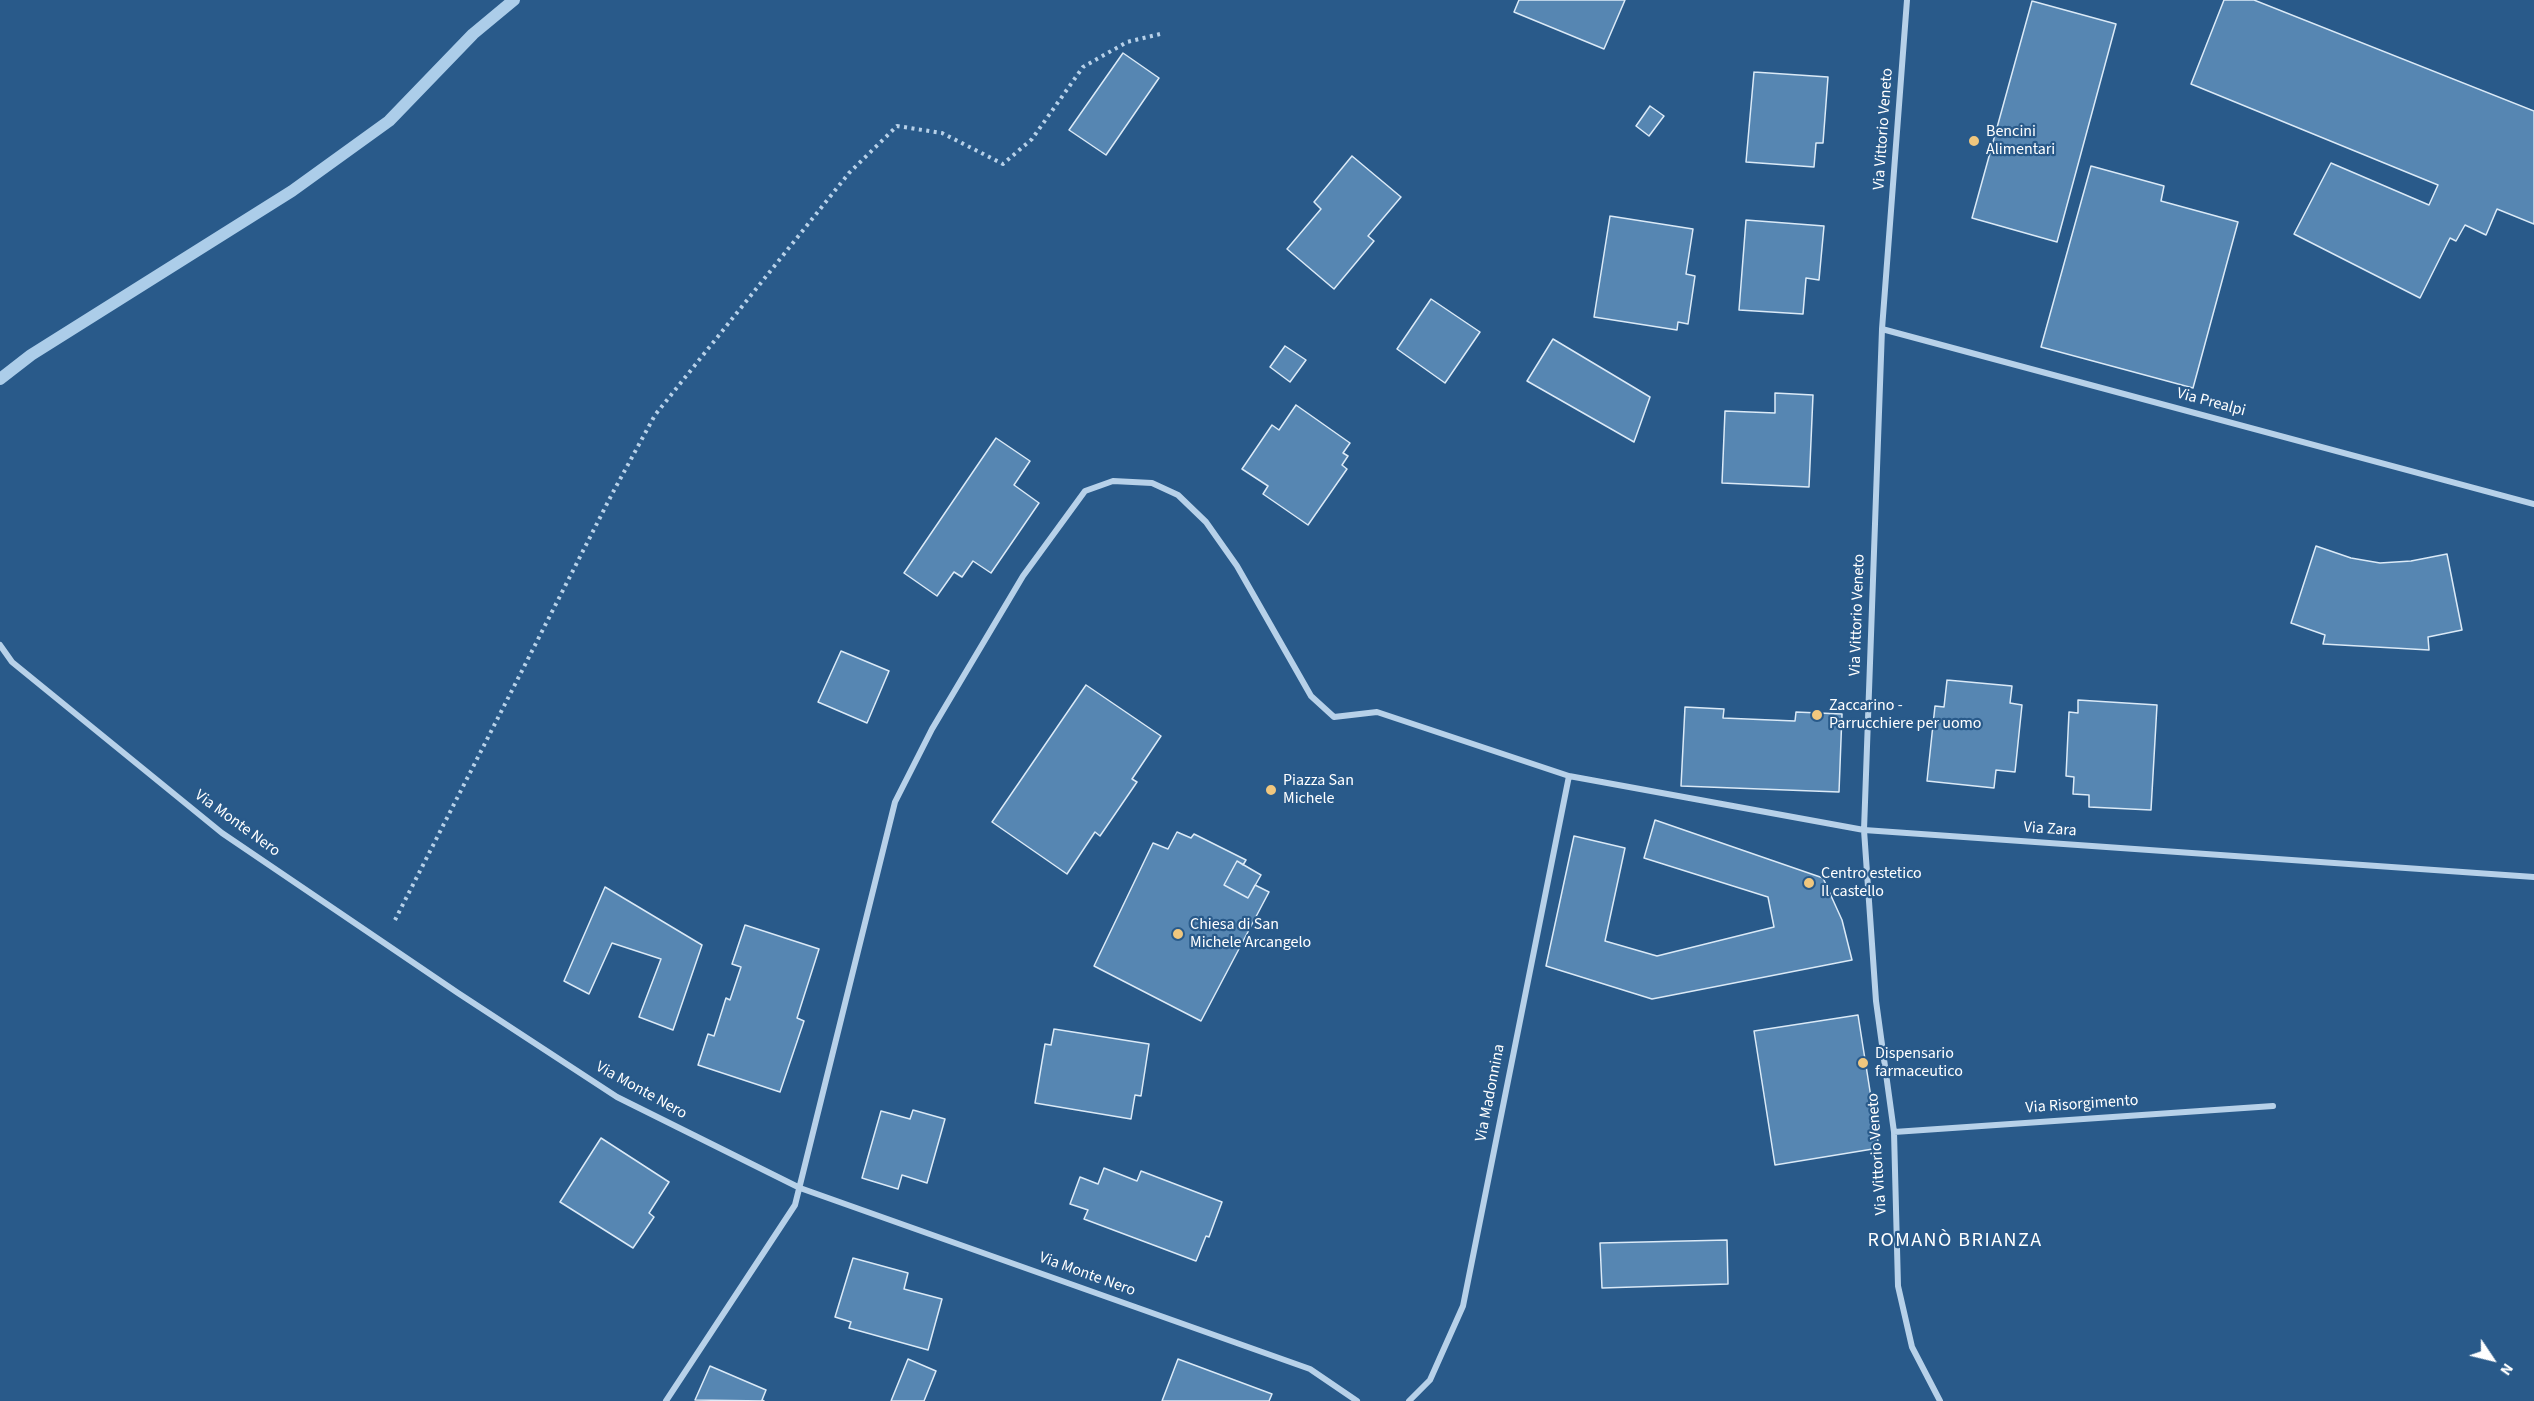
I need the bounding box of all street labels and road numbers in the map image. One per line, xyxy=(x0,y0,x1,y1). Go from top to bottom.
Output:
street label: Via Vittorio Veneto xyxy=(1870,67,1898,191)
street label: Via Prealpi xyxy=(2174,385,2248,421)
street label: Via Vittorio Veneto xyxy=(1846,554,1870,676)
street label: Via Monte Nero xyxy=(190,786,284,862)
street label: Via Zara xyxy=(2023,819,2077,841)
street label: Via Madonnina xyxy=(1472,1043,1510,1143)
street label: Via Monte Nero xyxy=(592,1058,690,1124)
street label: Via Risorgimento xyxy=(2025,1091,2139,1119)
street label: Via Vittorio Veneto xyxy=(1864,1092,1892,1216)
street label: Via Monte Nero xyxy=(1036,1249,1138,1301)

